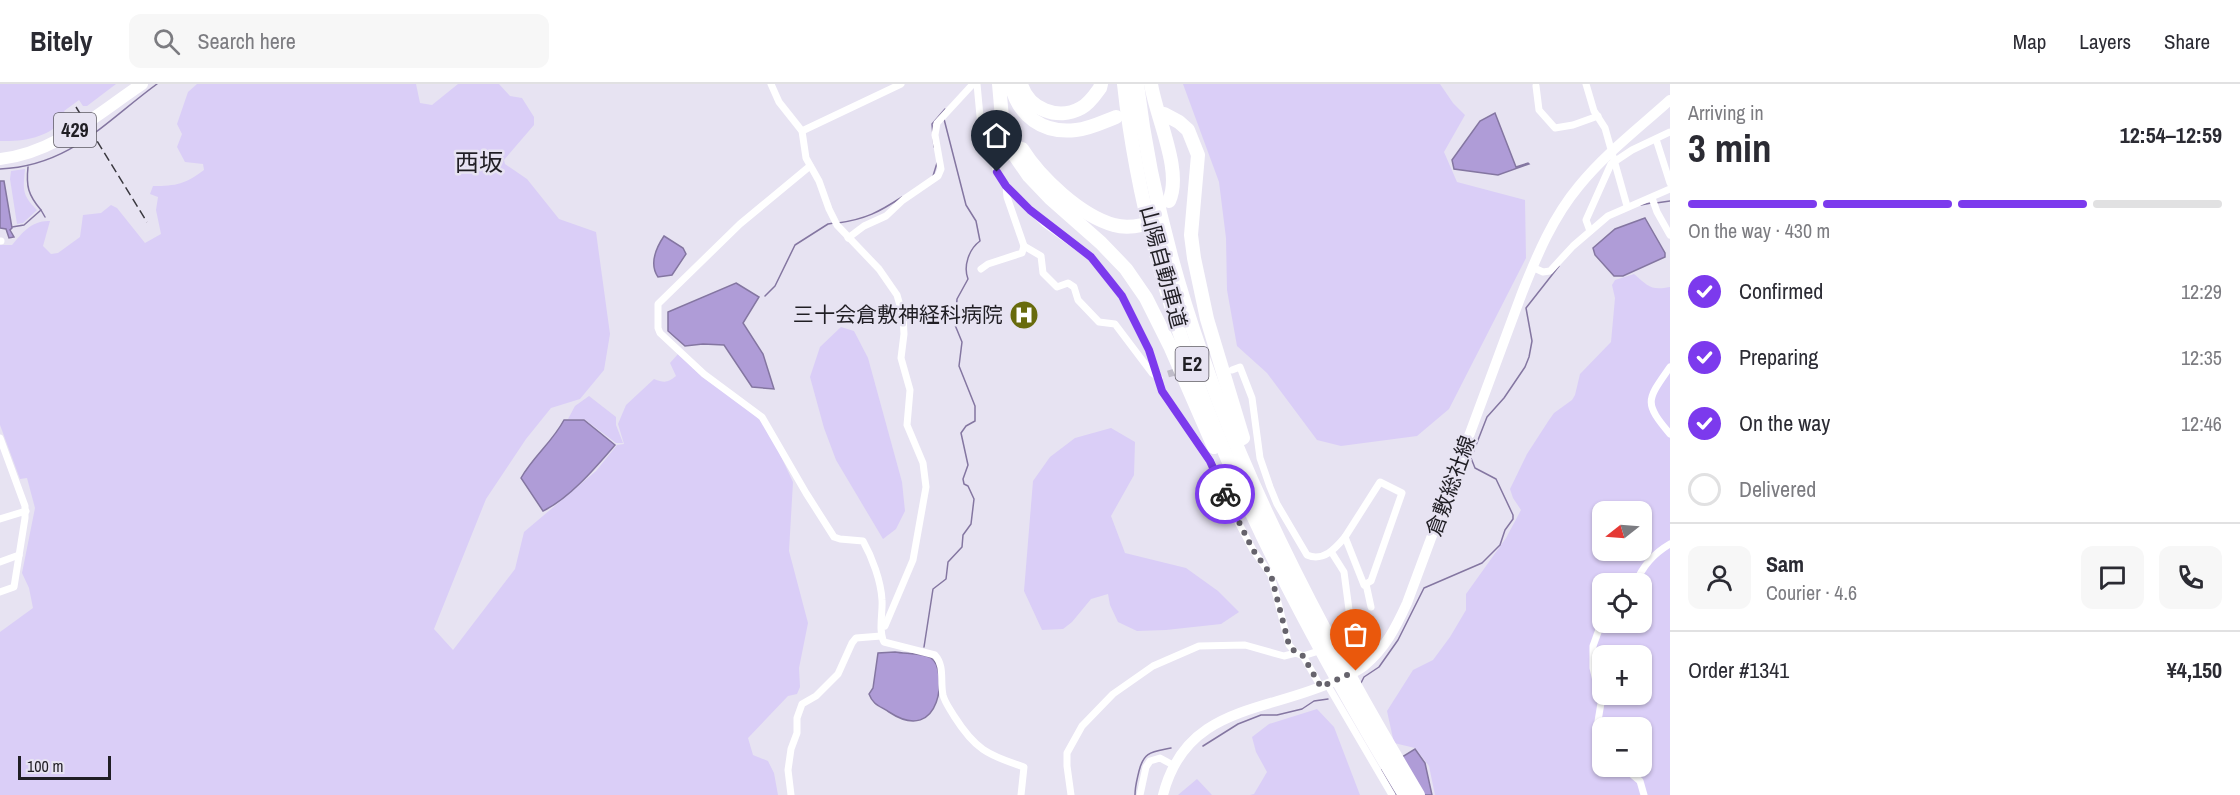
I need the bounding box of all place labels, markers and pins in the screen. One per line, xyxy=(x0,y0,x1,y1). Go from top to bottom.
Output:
pin xyxy=(971,110,1022,172)
hospital icon: 三十会倉敷神経科病院 xyxy=(1008,299,1040,331)
place label: 三十会倉敷神経科病院 xyxy=(793,300,1003,329)
pin xyxy=(1330,609,1381,671)

